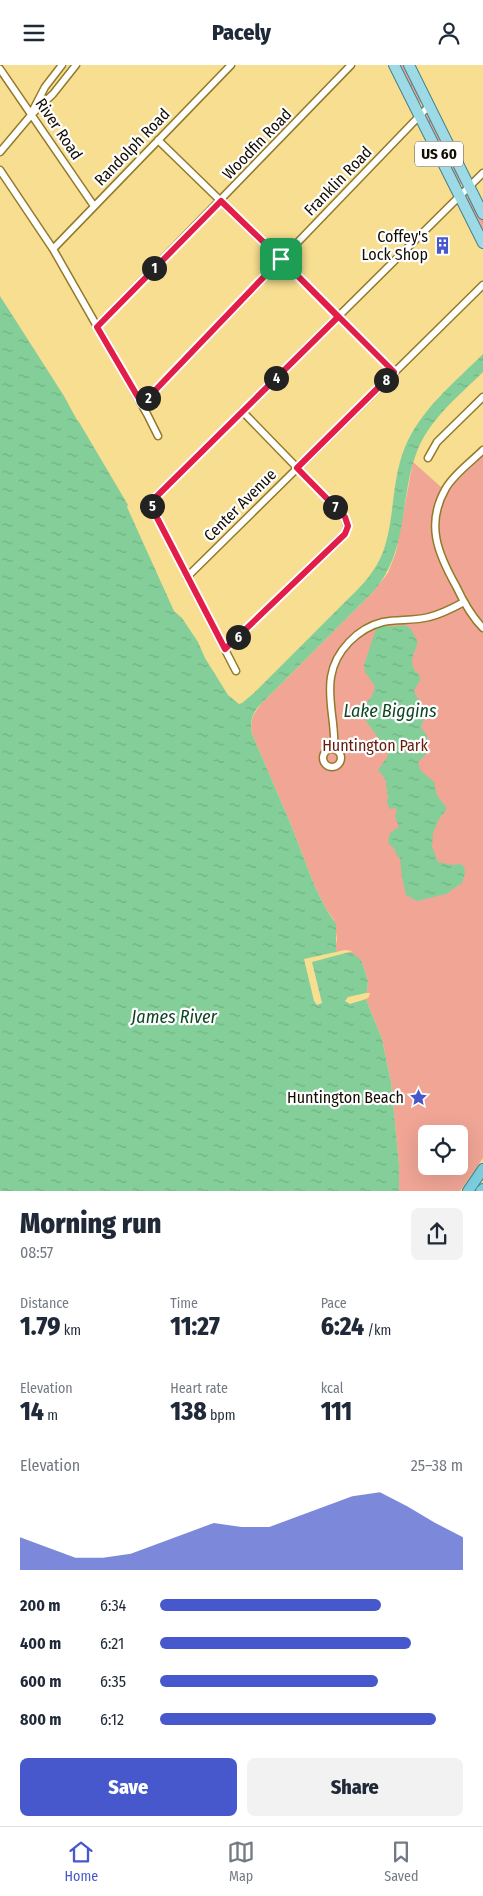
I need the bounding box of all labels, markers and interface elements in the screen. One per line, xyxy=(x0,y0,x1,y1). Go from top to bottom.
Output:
icon: menu xyxy=(20,19,48,47)
text: Pacely xyxy=(212,19,271,46)
icon: person xyxy=(435,19,463,47)
street label: River Road xyxy=(31,95,87,163)
street label: Randolph Road xyxy=(90,104,174,190)
street label: Woodfin Road xyxy=(219,105,295,183)
road number: US 60 xyxy=(415,141,463,167)
street label: Franklin Road xyxy=(300,142,376,220)
place label: Coffey's Lock Shop xyxy=(361,227,428,264)
building icon: Coffey's Lock Shop xyxy=(432,235,452,255)
pin xyxy=(260,238,302,280)
icon: arrive xyxy=(267,245,295,273)
pin: 1 xyxy=(142,255,166,281)
text: 1 xyxy=(152,260,157,277)
pin: 4 xyxy=(264,365,288,391)
pin: 8 xyxy=(374,367,398,393)
text: 4 xyxy=(273,370,280,387)
text: 8 xyxy=(383,372,390,389)
pin: 2 xyxy=(136,385,160,411)
text: 2 xyxy=(145,390,152,407)
street label: Center Avenue xyxy=(200,465,280,545)
pin: 5 xyxy=(140,493,164,519)
pin: 7 xyxy=(322,495,348,519)
text: 5 xyxy=(149,498,156,515)
text: 7 xyxy=(333,499,338,516)
pin: 6 xyxy=(226,625,250,649)
text: 6 xyxy=(235,629,242,646)
water label: Lake Biggins xyxy=(343,700,437,722)
park label: Huntington Park xyxy=(322,736,428,755)
water label: James River xyxy=(130,1006,217,1028)
place icon: Huntington Beach xyxy=(408,1087,428,1107)
place label: Huntington Beach xyxy=(287,1088,404,1107)
map controls xyxy=(418,1125,468,1175)
button: locate xyxy=(418,1125,468,1175)
text: Morning run xyxy=(20,1207,161,1240)
button: share xyxy=(411,1208,463,1260)
text: 08:57 xyxy=(20,1243,53,1262)
text: Distance xyxy=(20,1295,69,1312)
text: Time xyxy=(170,1295,198,1312)
text: Pace xyxy=(321,1295,347,1312)
text: 1.79 xyxy=(20,1312,60,1342)
text: 11:27 xyxy=(170,1312,220,1342)
text: 6:24 xyxy=(321,1312,364,1342)
text: km xyxy=(60,1322,81,1339)
text: /km xyxy=(364,1322,391,1339)
text: Elevation xyxy=(20,1380,73,1397)
text: Heart rate xyxy=(170,1380,228,1397)
text: kcal xyxy=(321,1380,343,1397)
text: 14 xyxy=(20,1397,44,1427)
text: 138 xyxy=(170,1397,207,1427)
text: 111 xyxy=(321,1397,352,1427)
text: m xyxy=(44,1407,58,1424)
text: bpm xyxy=(207,1407,236,1424)
text: Elevation xyxy=(20,1456,80,1475)
text: 25–38 m xyxy=(411,1456,463,1475)
text: 200 m xyxy=(20,1596,60,1615)
text: 6:34 xyxy=(100,1596,126,1615)
text: 400 m xyxy=(20,1634,61,1653)
text: 6:21 xyxy=(100,1634,124,1653)
text: 600 m xyxy=(20,1672,61,1691)
text: 6:35 xyxy=(100,1672,126,1691)
text: 800 m xyxy=(20,1710,61,1729)
text: 6:12 xyxy=(100,1710,124,1729)
button: Save xyxy=(20,1758,237,1816)
button: Share xyxy=(247,1758,463,1816)
tab: Home xyxy=(65,1838,98,1885)
tab: Map xyxy=(227,1838,255,1885)
tab: Saved xyxy=(384,1838,418,1885)

